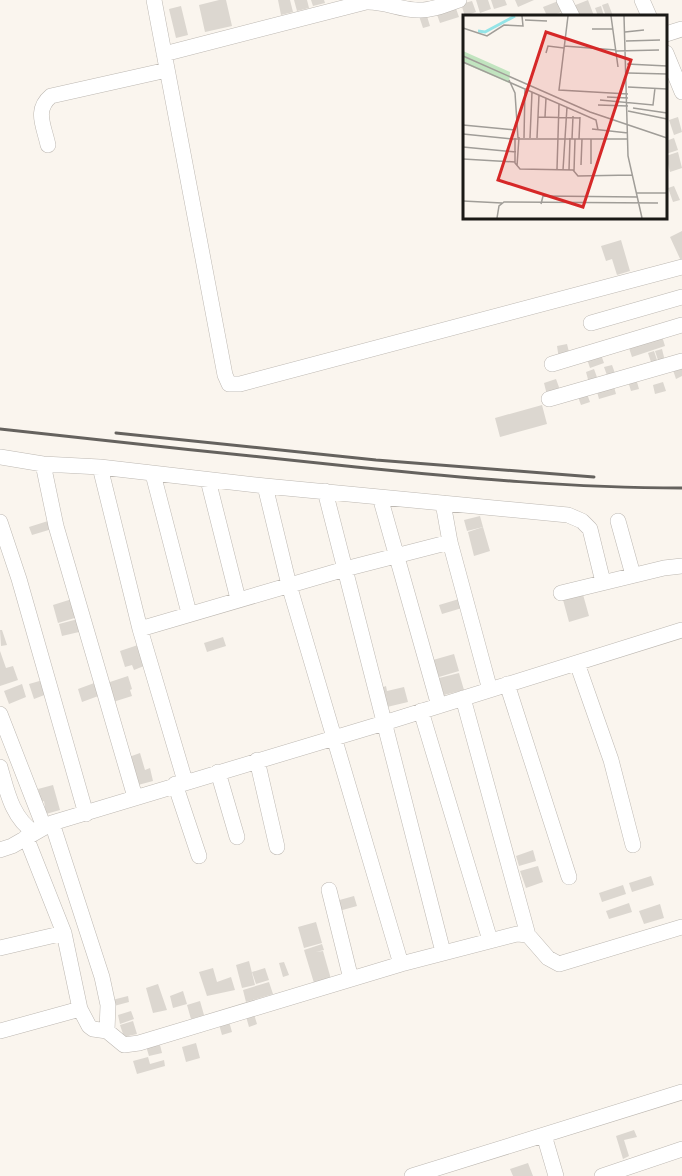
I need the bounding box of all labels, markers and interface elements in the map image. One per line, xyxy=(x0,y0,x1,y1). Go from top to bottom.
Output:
inset map xyxy=(463,15,667,219)

